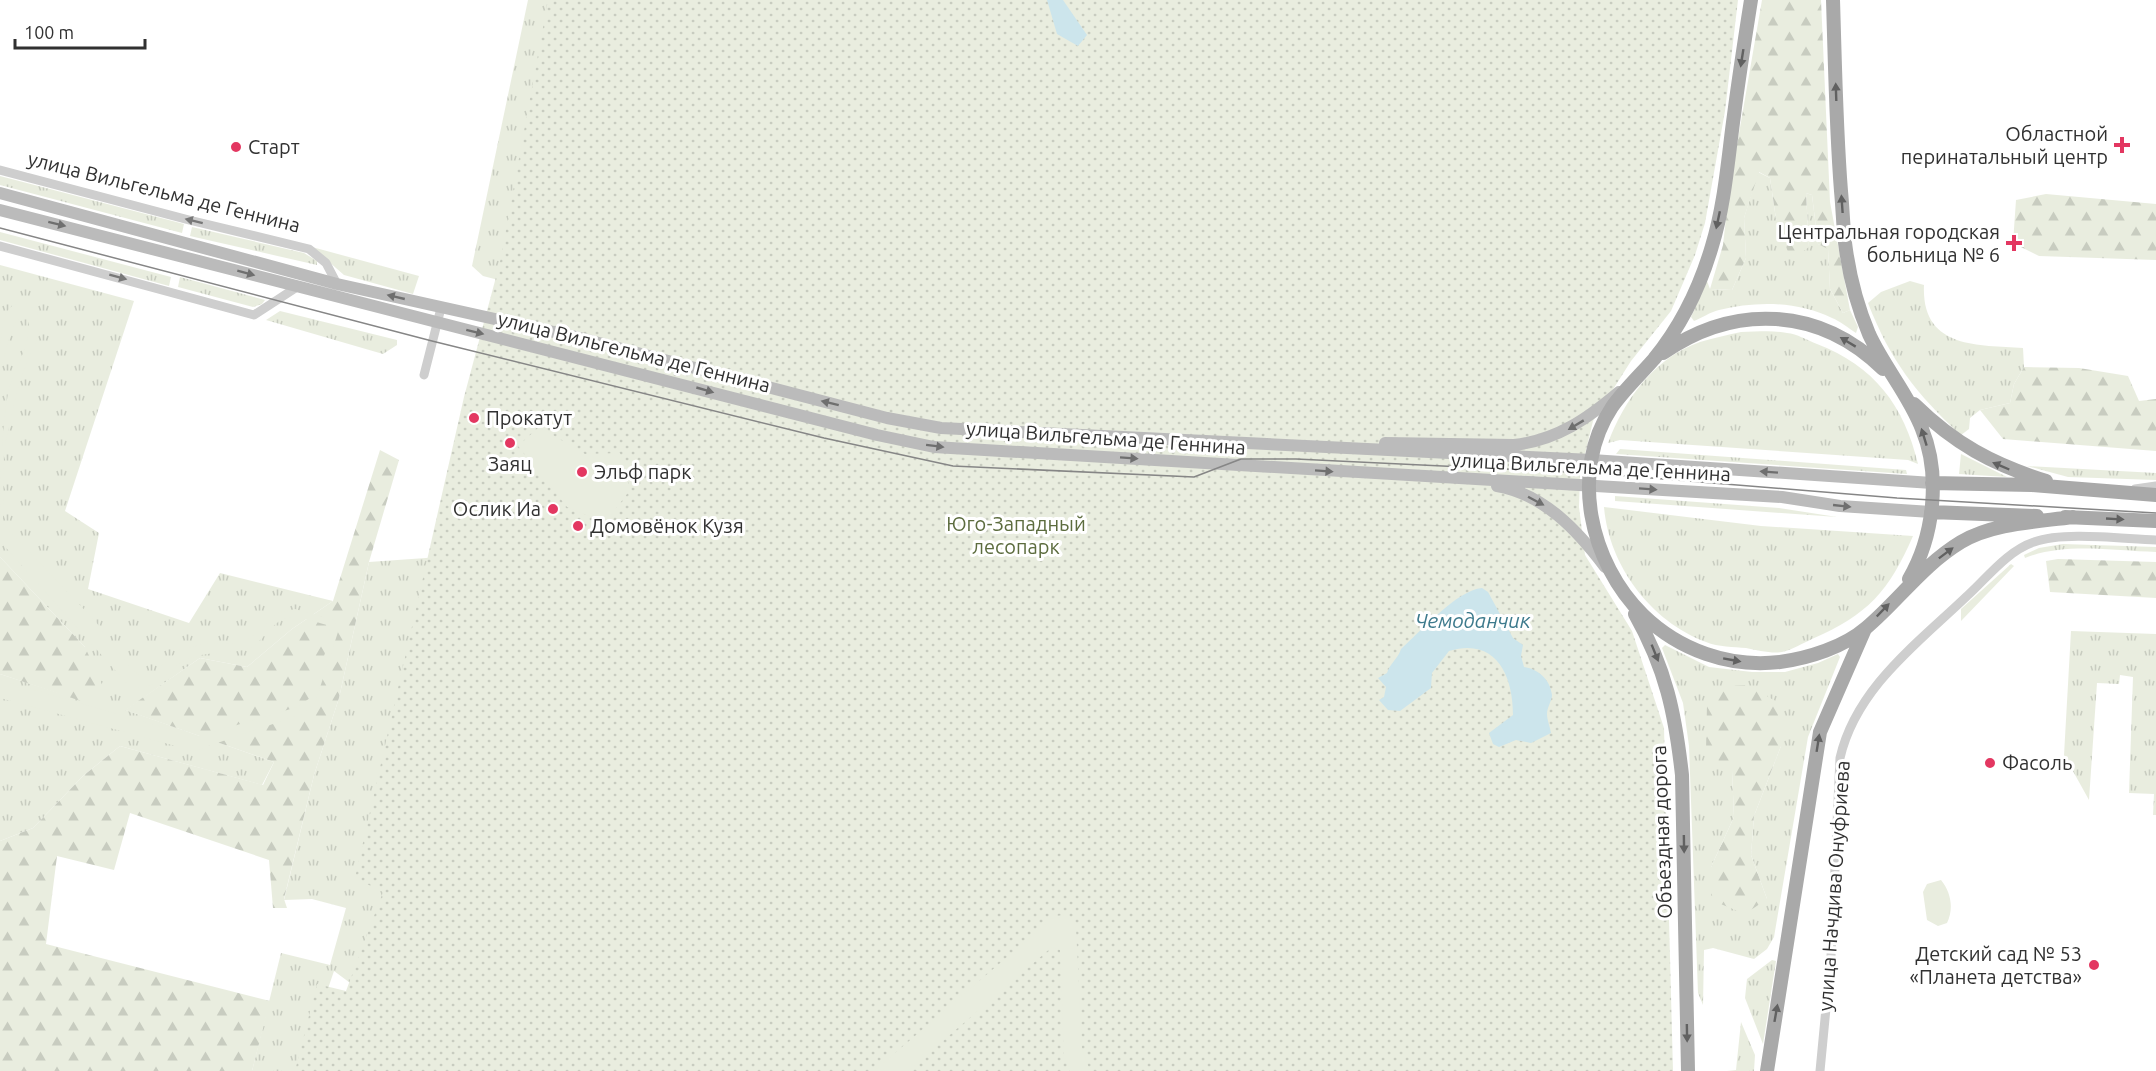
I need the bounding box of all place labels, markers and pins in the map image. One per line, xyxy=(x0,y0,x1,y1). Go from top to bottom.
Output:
place label: Областной перинатальный центр xyxy=(1901,122,2108,168)
place label: Старт xyxy=(248,135,300,158)
marker: Областной перинатальный центр xyxy=(2113,136,2131,154)
marker: Старт xyxy=(229,140,243,154)
place label: Центральная городская больница № 6 xyxy=(1777,220,2000,266)
marker: Центральная городская больница № 6 xyxy=(2005,234,2023,252)
place label: Прокатут xyxy=(486,406,572,429)
marker: Прокатут xyxy=(467,411,481,425)
marker: Заяц xyxy=(503,436,517,450)
place label: Заяц xyxy=(488,452,532,475)
place label: Эльф парк xyxy=(594,460,692,483)
marker: Эльф парк xyxy=(575,465,589,479)
place label: Ослик Иа xyxy=(453,497,541,520)
marker: Ослик Иа xyxy=(546,502,560,516)
place label: Домовёнок Кузя xyxy=(590,514,744,537)
marker: Домовёнок Кузя xyxy=(571,519,585,533)
place label: Фасоль xyxy=(2002,751,2072,774)
marker: Фасоль xyxy=(1983,756,1997,770)
place label: Детский сад № 53 «Планета детства» xyxy=(1910,942,2082,988)
marker: Детский сад № 53 «Планета детства» xyxy=(2087,958,2101,972)

